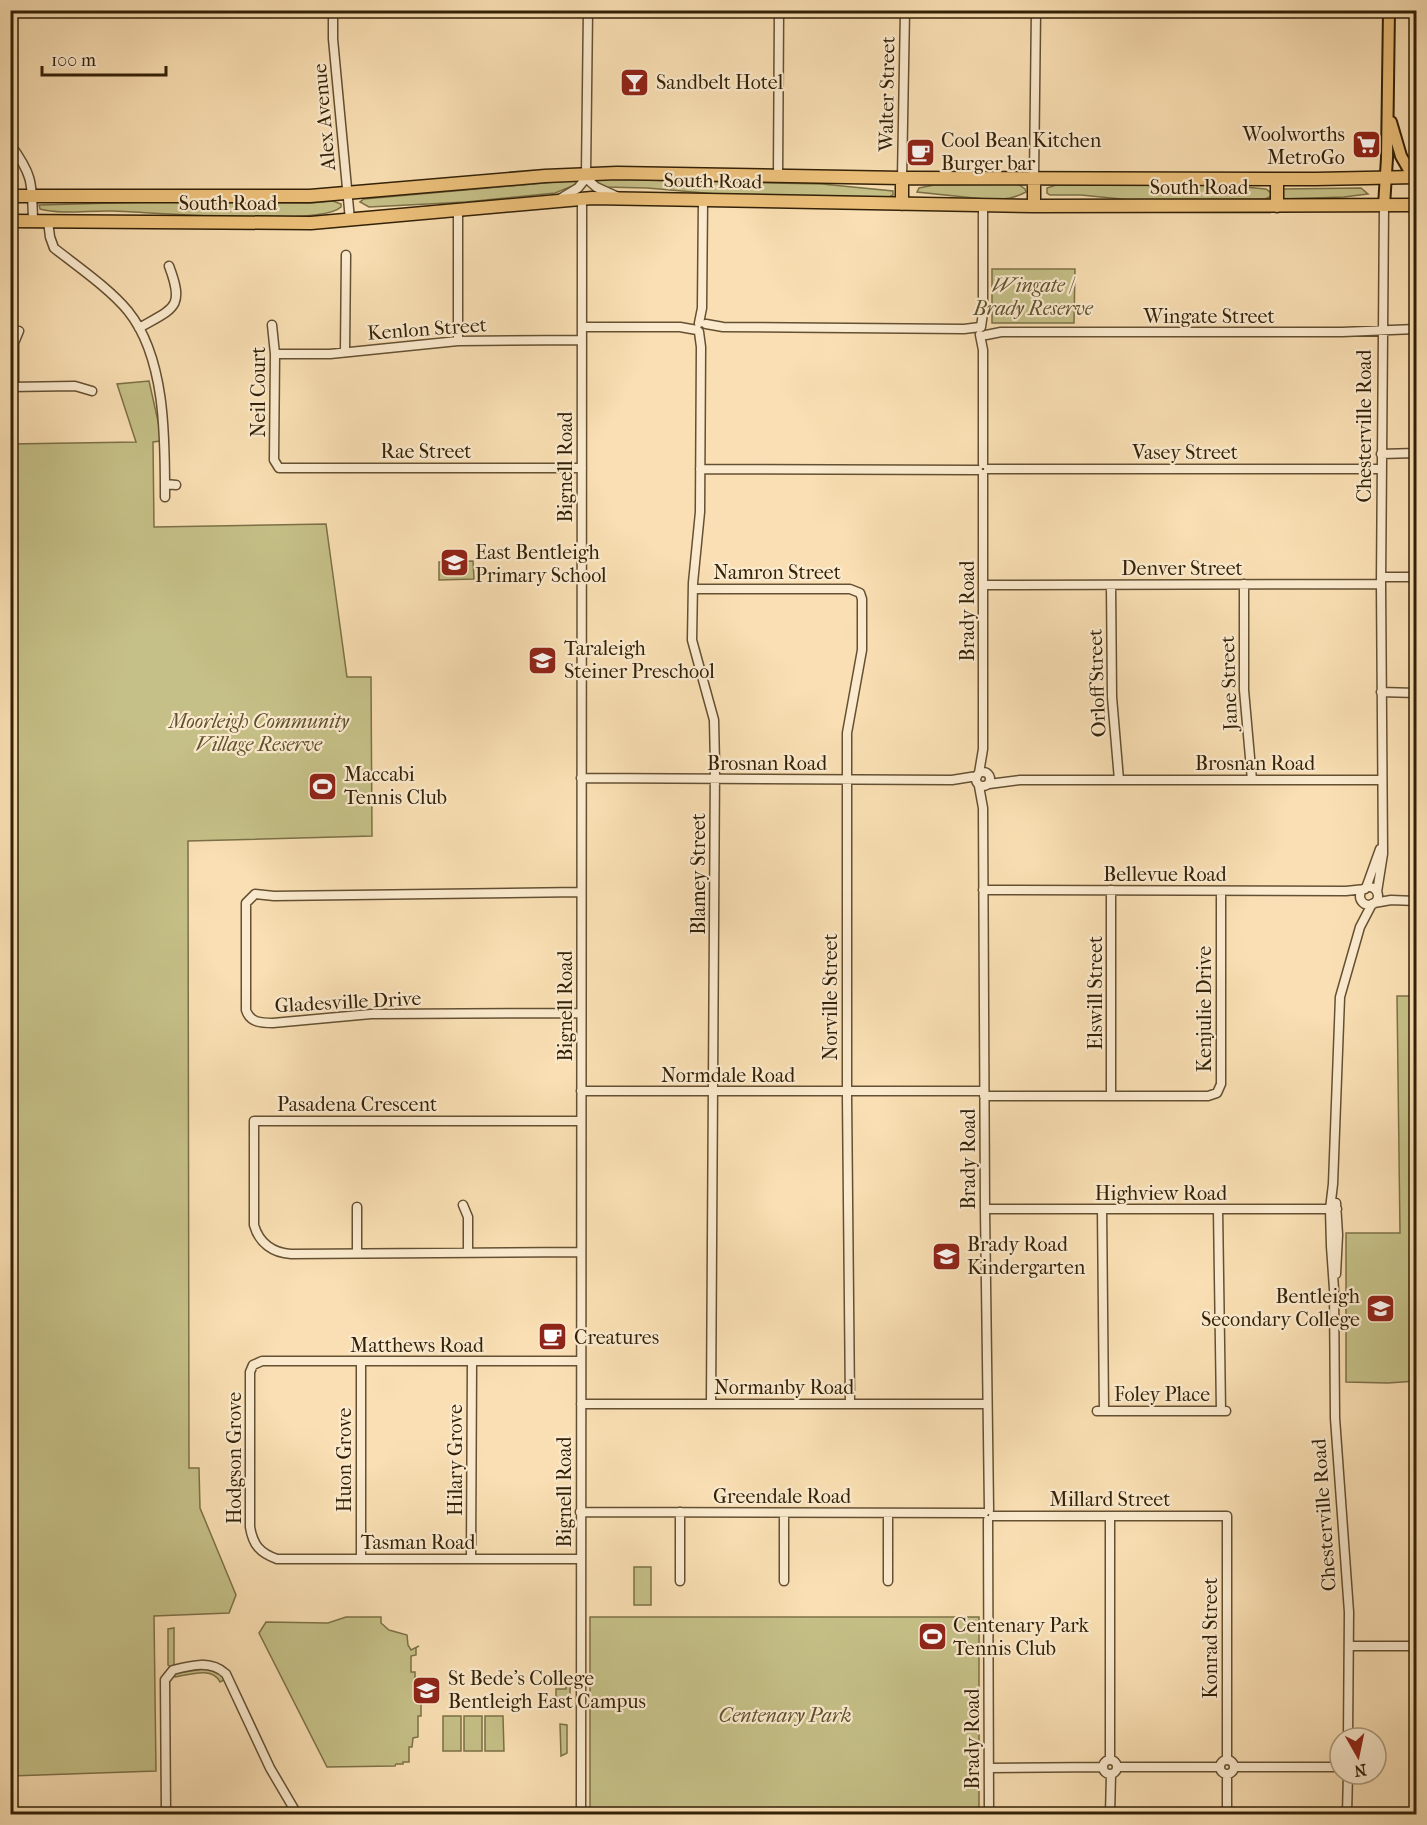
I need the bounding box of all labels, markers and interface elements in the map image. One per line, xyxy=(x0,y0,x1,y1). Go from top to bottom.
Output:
street label: Walter Street xyxy=(874,36,900,153)
scale bar xyxy=(42,39,166,77)
text: 100 m xyxy=(51,50,96,71)
street label: Alex Avenue xyxy=(308,62,340,172)
bar icon: Sandbelt Hotel xyxy=(619,66,651,98)
place label: Sandbelt Hotel xyxy=(656,71,784,94)
place label: Woolworths MetroGo xyxy=(1241,123,1345,169)
place label: Cool Bean Kitchen Burger bar xyxy=(941,129,1102,175)
supermarket icon: Woolworths MetroGo xyxy=(1350,129,1382,161)
cafe icon: Cool Bean Kitchen Burger bar xyxy=(904,136,936,168)
street label: South Road xyxy=(663,169,764,193)
street label: South Road xyxy=(1150,176,1249,199)
street label: South Road xyxy=(179,192,278,215)
park label: Wingate / Brady Reserve xyxy=(972,274,1094,320)
street label: Wingate Street xyxy=(1142,305,1275,328)
street label: Kenlon Street xyxy=(366,313,488,345)
street label: Neil Court xyxy=(247,347,270,437)
street label: Chesterville Road xyxy=(1353,348,1376,502)
street label: Bignell Road xyxy=(554,410,577,522)
street label: Rae Street xyxy=(380,440,472,463)
street label: Vasey Street xyxy=(1131,441,1238,464)
place label: East Bentleigh Primary School xyxy=(475,541,607,587)
school or university icon: East Bentleigh Primary School xyxy=(438,547,470,579)
street label: Denver Street xyxy=(1121,557,1243,580)
street label: Brady Road xyxy=(956,559,979,661)
street label: Namron Street xyxy=(713,561,841,584)
street label: Orloff Street xyxy=(1084,628,1110,738)
street label: Jane Street xyxy=(1216,635,1242,733)
place label: Taraleigh Steiner Preschool xyxy=(564,637,715,683)
school or university icon: Taraleigh Steiner Preschool xyxy=(527,644,559,676)
park label: Moorleigh Community Village Reserve xyxy=(167,710,350,756)
street label: Brosnan Road xyxy=(707,752,828,775)
street label: Brosnan Road xyxy=(1195,752,1316,775)
place label: Maccabi Tennis Club xyxy=(344,763,447,809)
sports icon: Maccabi Tennis Club xyxy=(307,770,339,802)
street label: Blamey Street xyxy=(687,813,710,935)
street label: Bellevue Road xyxy=(1103,863,1228,886)
street label: Norville Street xyxy=(819,933,842,1061)
street label: Elswill Street xyxy=(1084,936,1107,1050)
street label: Kenjulie Drive xyxy=(1193,946,1216,1072)
street label: Bignell Road xyxy=(554,949,577,1061)
street label: Gladesville Drive xyxy=(274,987,422,1017)
street label: Normdale Road xyxy=(661,1064,796,1087)
street label: Pasadena Crescent xyxy=(277,1093,437,1116)
street label: Brady Road xyxy=(957,1107,980,1209)
street label: Highview Road xyxy=(1095,1182,1228,1205)
place label: Brady Road Kindergarten xyxy=(967,1233,1086,1279)
school or university icon: Brady Road Kindergarten xyxy=(930,1240,962,1272)
place label: Bentleigh Secondary College xyxy=(1201,1285,1361,1331)
school or university icon: Bentleigh Secondary College xyxy=(1365,1292,1397,1324)
cafe icon: Creatures xyxy=(537,1321,569,1353)
place label: Creatures xyxy=(574,1326,659,1349)
street label: Matthews Road xyxy=(350,1334,485,1357)
street label: Normanby Road xyxy=(714,1376,855,1399)
street label: Foley Place xyxy=(1114,1383,1210,1406)
street label: Hodgson Grove xyxy=(223,1392,246,1524)
street label: Hilary Grove xyxy=(444,1404,467,1516)
street label: Huon Grove xyxy=(333,1408,356,1512)
street label: Bignell Road xyxy=(553,1435,576,1547)
street label: Chesterville Road xyxy=(1307,1437,1341,1592)
street label: Greendale Road xyxy=(713,1485,852,1508)
street label: Millard Street xyxy=(1050,1488,1170,1511)
street label: Tasman Road xyxy=(361,1531,476,1554)
street label: Konrad Street xyxy=(1199,1577,1222,1699)
place label: Centenary Park Tennis Club xyxy=(953,1614,1090,1660)
sports icon: Centenary Park Tennis Club xyxy=(916,1621,948,1653)
place label: St Bede's College Bentleigh East Campus xyxy=(448,1667,646,1713)
school or university icon: St Bede's College Bentleigh East Campus xyxy=(411,1674,443,1706)
street label: Brady Road xyxy=(961,1687,984,1789)
park label: Centenary Park xyxy=(719,1704,851,1727)
north arrow xyxy=(1328,1726,1388,1786)
text: N xyxy=(1352,1760,1368,1781)

